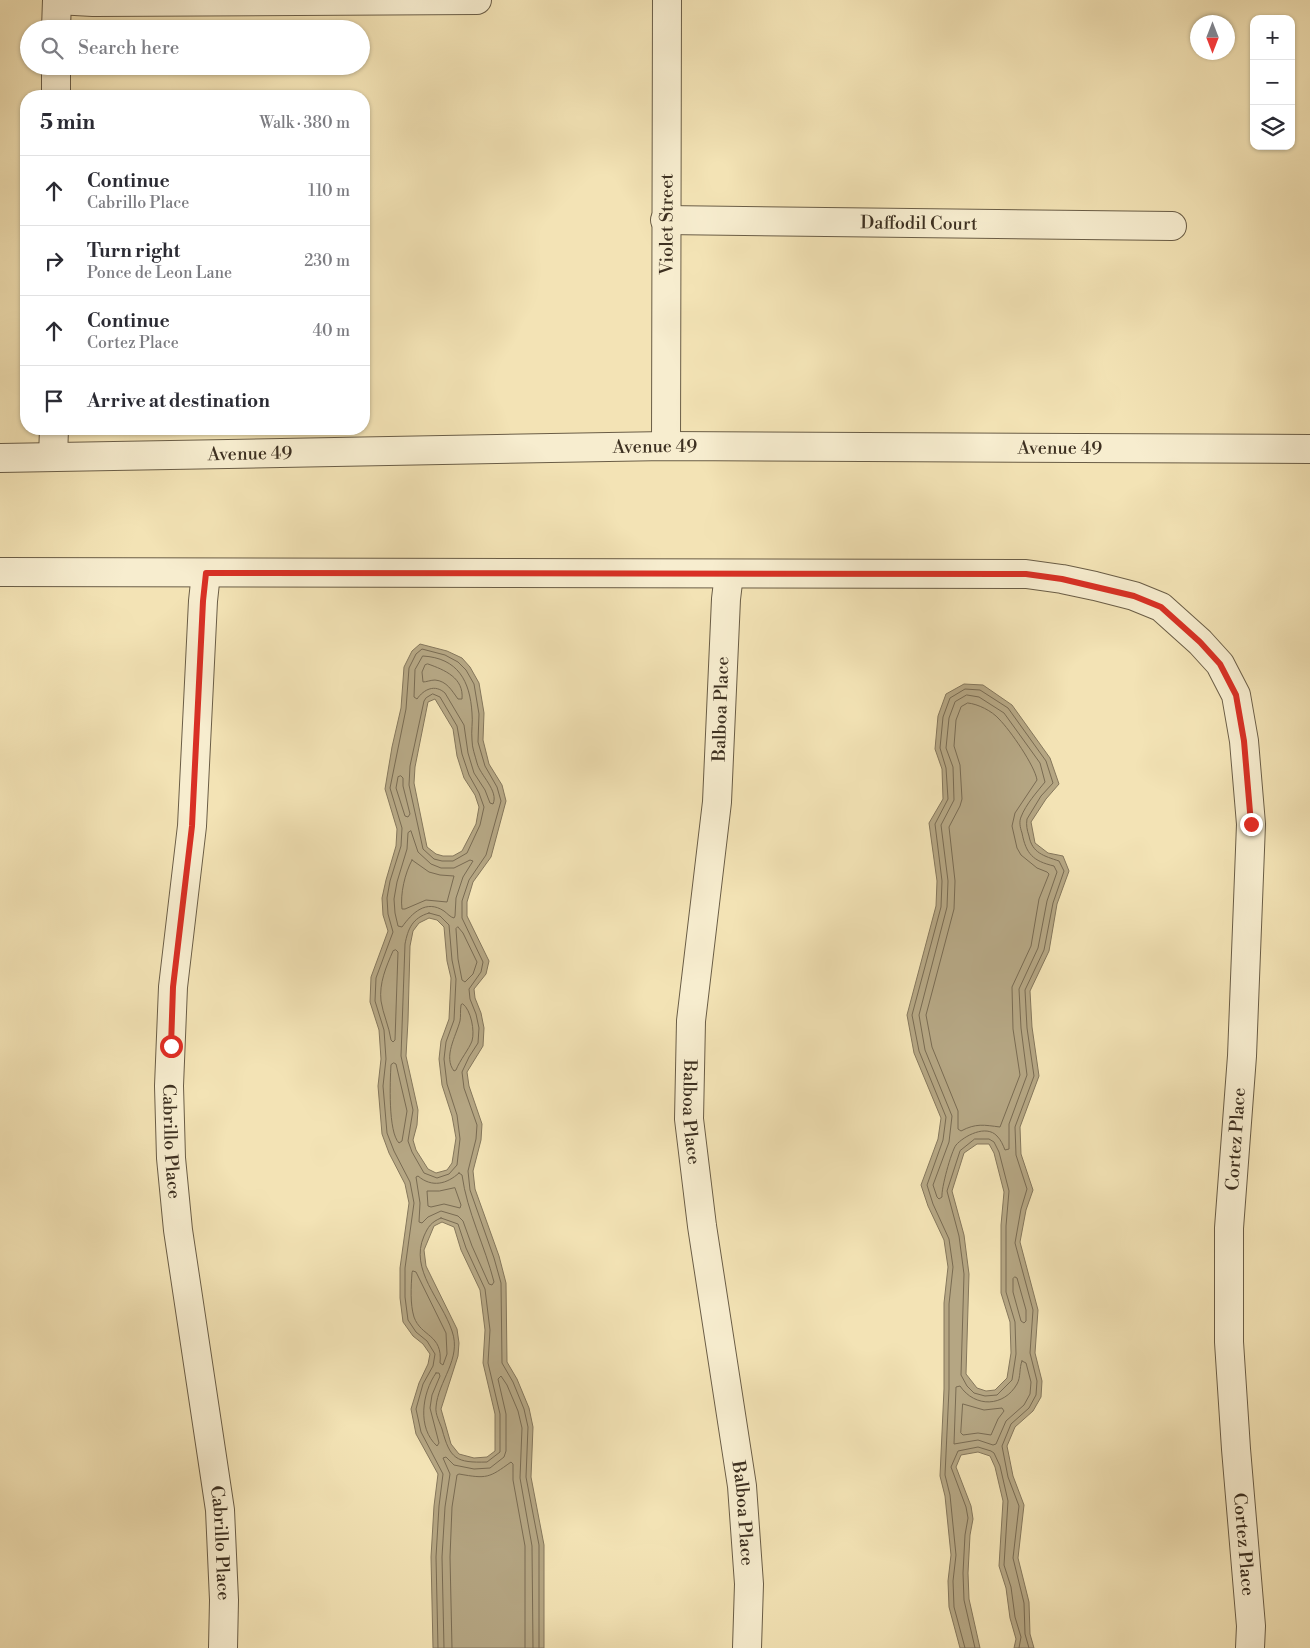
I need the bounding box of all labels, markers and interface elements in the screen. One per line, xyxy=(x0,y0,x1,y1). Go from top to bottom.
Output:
north arrow xyxy=(1190,15,1235,60)
map controls xyxy=(1250,15,1295,150)
button: + xyxy=(1250,15,1295,60)
search box xyxy=(20,20,370,75)
icon: search xyxy=(38,34,66,62)
text: Search here xyxy=(78,36,179,60)
button: − xyxy=(1250,60,1295,105)
button: layers xyxy=(1250,105,1295,150)
text: 5 min xyxy=(40,110,95,136)
text: Walk · 380 m xyxy=(260,113,350,133)
text: Continue xyxy=(87,169,170,193)
street label: Violet Street xyxy=(655,173,678,276)
icon: ahead xyxy=(40,177,68,205)
text: 110 m xyxy=(308,181,350,201)
text: Cabrillo Place xyxy=(87,193,189,213)
street label: Daffodil Court xyxy=(860,211,978,235)
text: Turn right xyxy=(87,239,180,263)
icon: right xyxy=(40,247,68,275)
text: 230 m xyxy=(304,251,350,271)
text: Ponce de Leon Lane xyxy=(87,263,232,283)
text: Continue xyxy=(87,309,170,333)
icon: ahead xyxy=(40,317,68,345)
text: 40 m xyxy=(313,321,350,341)
text: Cortez Place xyxy=(87,333,179,353)
icon: arrive xyxy=(40,387,68,415)
text: Arrive at destination xyxy=(87,389,270,413)
street label: Avenue 49 xyxy=(611,434,697,458)
street label: Avenue 49 xyxy=(1016,436,1102,460)
street label: Avenue 49 xyxy=(206,441,293,466)
street label: Balboa Place xyxy=(708,656,734,763)
route end xyxy=(1240,813,1263,836)
route start xyxy=(160,1035,183,1058)
street label: Balboa Place xyxy=(677,1058,706,1166)
street label: Cabrillo Place xyxy=(157,1083,186,1200)
street label: Cortez Place xyxy=(1221,1087,1251,1191)
street label: Balboa Place xyxy=(727,1458,759,1566)
street label: Cabrillo Place xyxy=(205,1484,236,1601)
street label: Cortez Place xyxy=(1228,1492,1260,1597)

